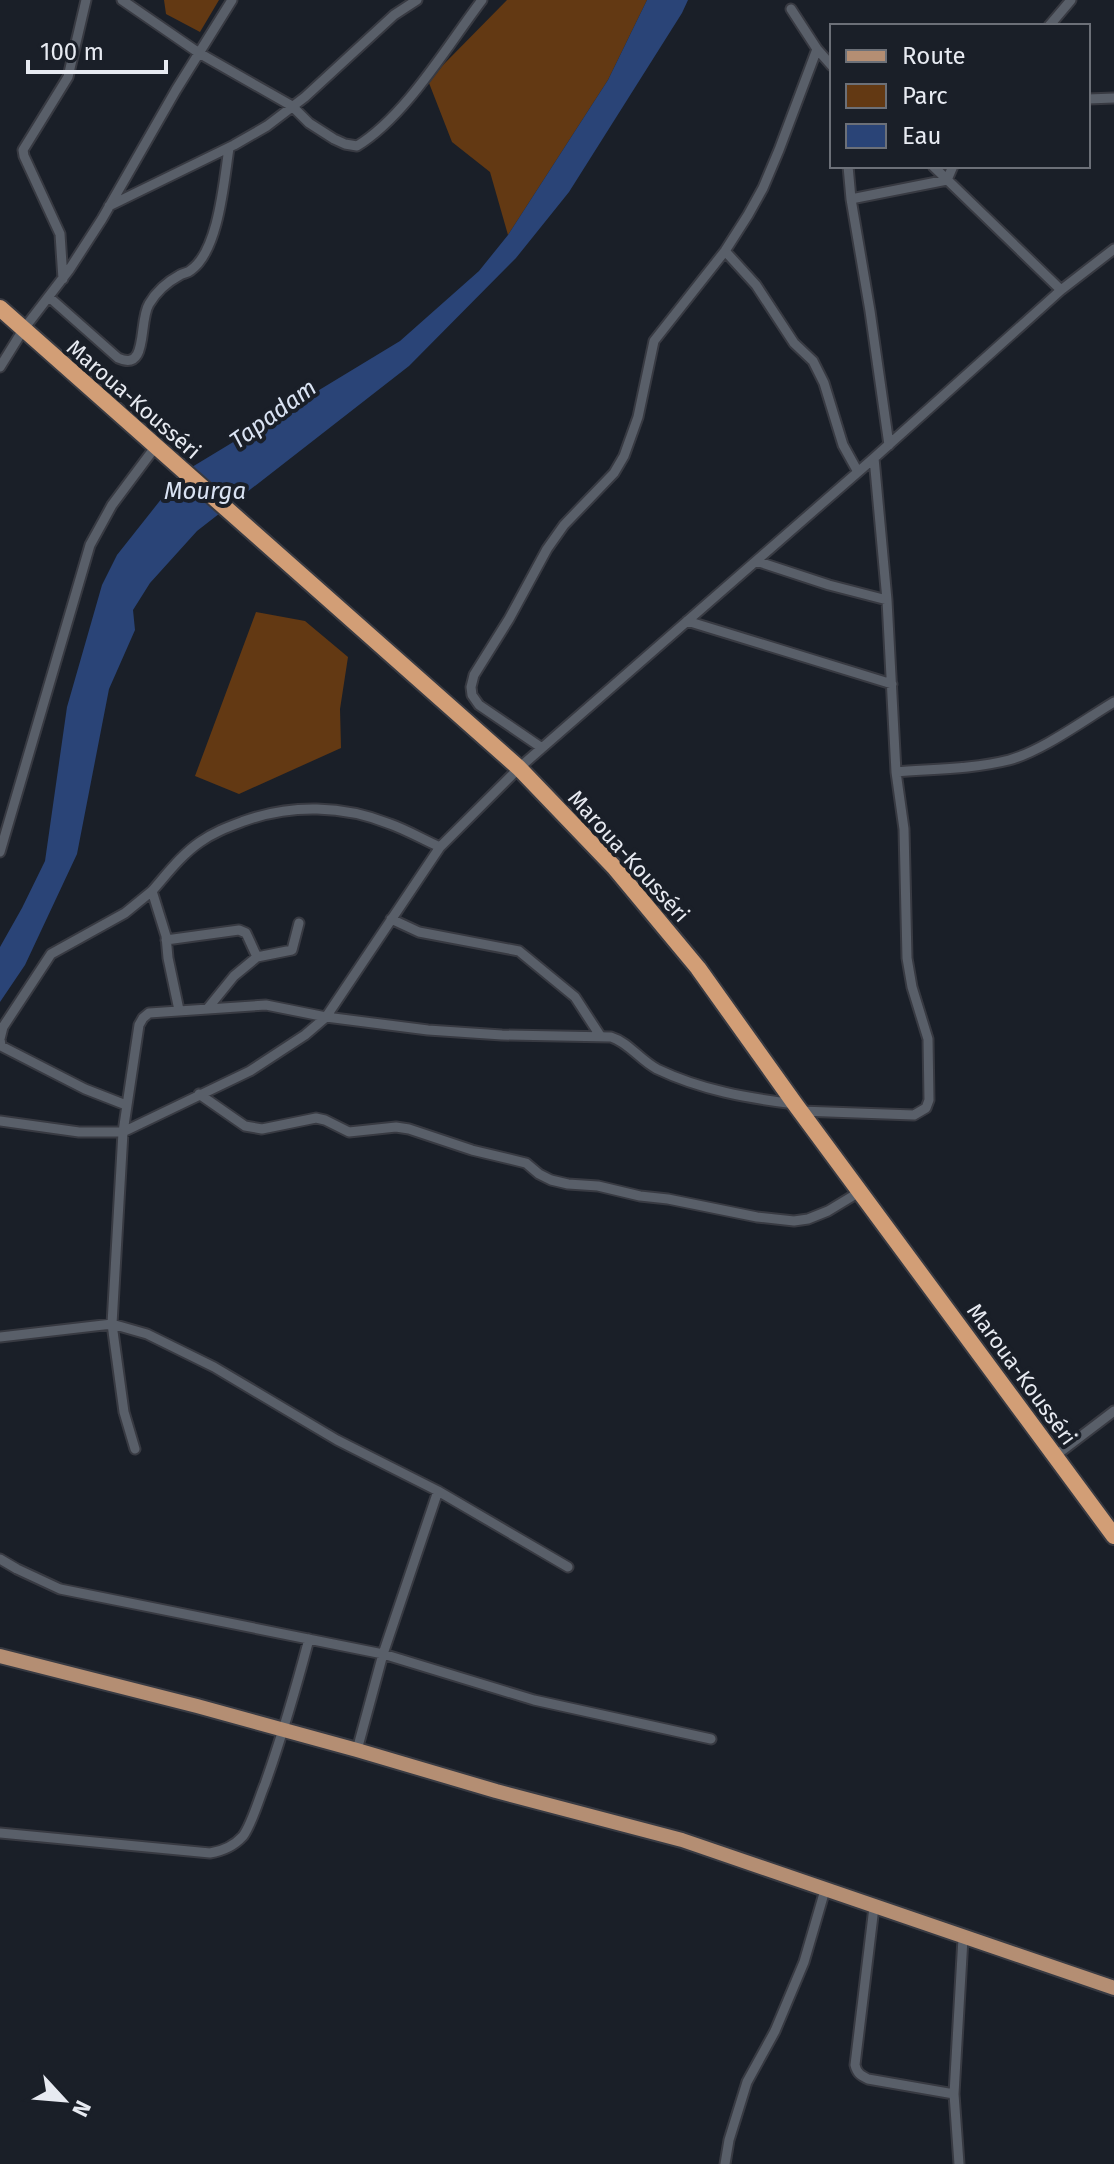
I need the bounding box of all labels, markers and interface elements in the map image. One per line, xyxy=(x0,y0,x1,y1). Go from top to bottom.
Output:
scale bar xyxy=(28,24,166,74)
legend xyxy=(830,24,1090,168)
text: 100 m xyxy=(40,38,104,66)
text: Route xyxy=(902,42,966,70)
text: Parc xyxy=(902,82,948,110)
text: Eau xyxy=(902,122,942,150)
street label: Maroua-Kousséri xyxy=(61,334,206,465)
water label: Tapadam xyxy=(224,373,322,455)
water label: Mourga xyxy=(164,477,246,505)
street label: Maroua-Kousséri xyxy=(562,785,695,928)
street label: Maroua-Kousséri xyxy=(961,1298,1082,1450)
north arrow xyxy=(24,2060,104,2140)
text: N xyxy=(66,2096,97,2121)

